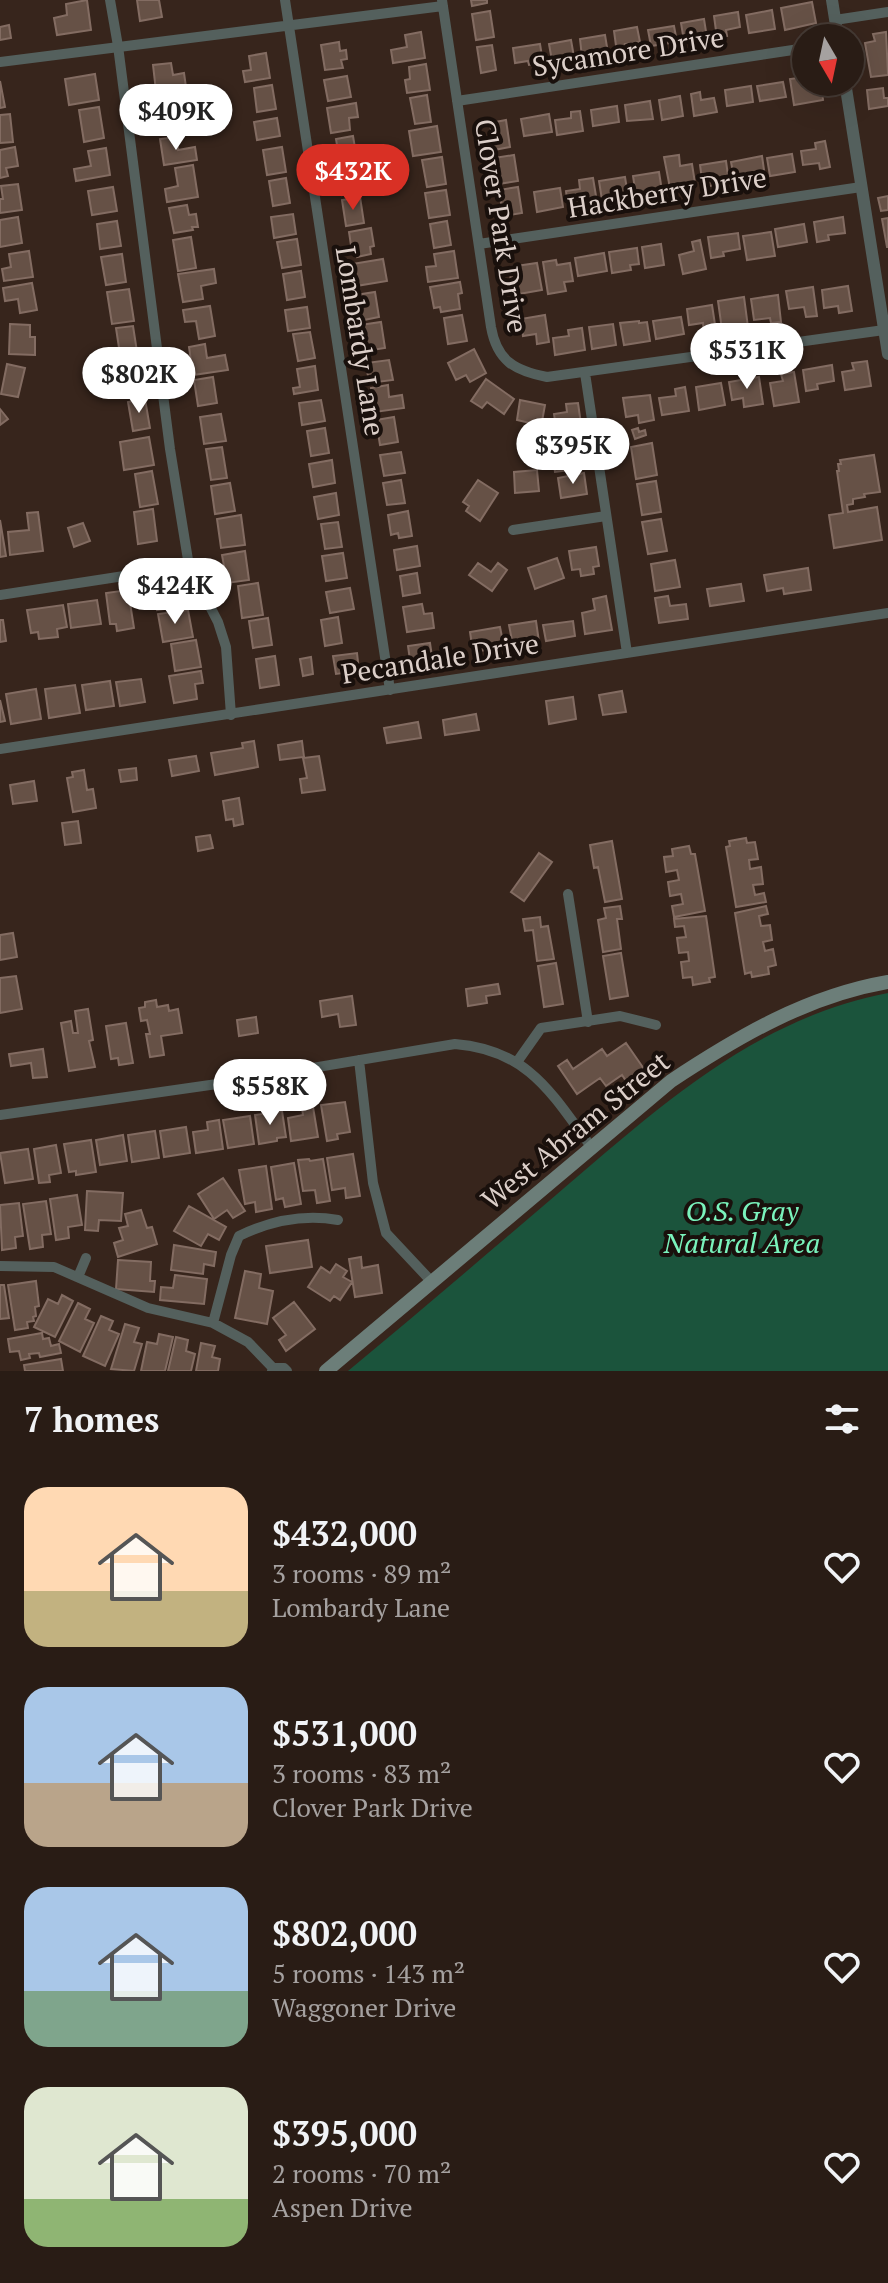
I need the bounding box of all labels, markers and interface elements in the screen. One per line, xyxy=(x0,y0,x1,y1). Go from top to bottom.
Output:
street label: Sycamore Drive xyxy=(529,18,727,84)
north arrow xyxy=(792,24,864,96)
map controls xyxy=(792,24,864,96)
pin: $409K xyxy=(120,84,232,152)
text: $409K xyxy=(137,93,215,127)
street label: Clover Park Drive xyxy=(467,116,537,336)
pin: $432K xyxy=(297,144,409,212)
text: $432K xyxy=(314,153,392,187)
street label: Hackberry Drive xyxy=(565,158,769,226)
street label: Lombardy Lane xyxy=(328,243,394,439)
pin: $531K xyxy=(691,323,803,391)
text: $531K xyxy=(708,332,786,366)
pin: $802K xyxy=(83,347,195,415)
text: $802K xyxy=(100,356,178,390)
pin: $395K xyxy=(517,418,629,486)
text: $395K xyxy=(534,427,612,461)
pin: $424K xyxy=(119,558,231,626)
text: $424K xyxy=(136,567,214,601)
street label: Pecandale Drive xyxy=(339,624,541,692)
street label: West Abram Street xyxy=(473,1042,677,1217)
pin: $558K xyxy=(214,1059,326,1127)
text: $558K xyxy=(231,1068,309,1102)
park label: O.S. Gray Natural Area xyxy=(663,1192,820,1261)
text: 7 homes xyxy=(24,1397,159,1442)
icon: filters xyxy=(820,1397,864,1441)
text: $432,000 xyxy=(272,1511,417,1556)
icon: home xyxy=(88,1519,184,1615)
icon: heart xyxy=(820,1545,864,1589)
text: 3 rooms · 89 m² xyxy=(272,1556,451,1590)
text: Lombardy Lane xyxy=(272,1590,450,1624)
text: $531,000 xyxy=(272,1711,417,1756)
icon: home xyxy=(88,1719,184,1815)
icon: heart xyxy=(820,1745,864,1789)
text: 3 rooms · 83 m² xyxy=(272,1756,451,1790)
text: Clover Park Drive xyxy=(272,1790,473,1824)
text: $802,000 xyxy=(272,1911,417,1956)
icon: home xyxy=(88,1919,184,2015)
icon: heart xyxy=(820,1945,864,1989)
text: 5 rooms · 143 m² xyxy=(272,1956,465,1990)
text: Waggoner Drive xyxy=(272,1990,456,2024)
text: $395,000 xyxy=(272,2111,417,2156)
icon: home xyxy=(88,2119,184,2215)
icon: heart xyxy=(820,2145,864,2189)
text: 2 rooms · 70 m² xyxy=(272,2156,451,2190)
text: Aspen Drive xyxy=(272,2190,413,2224)

